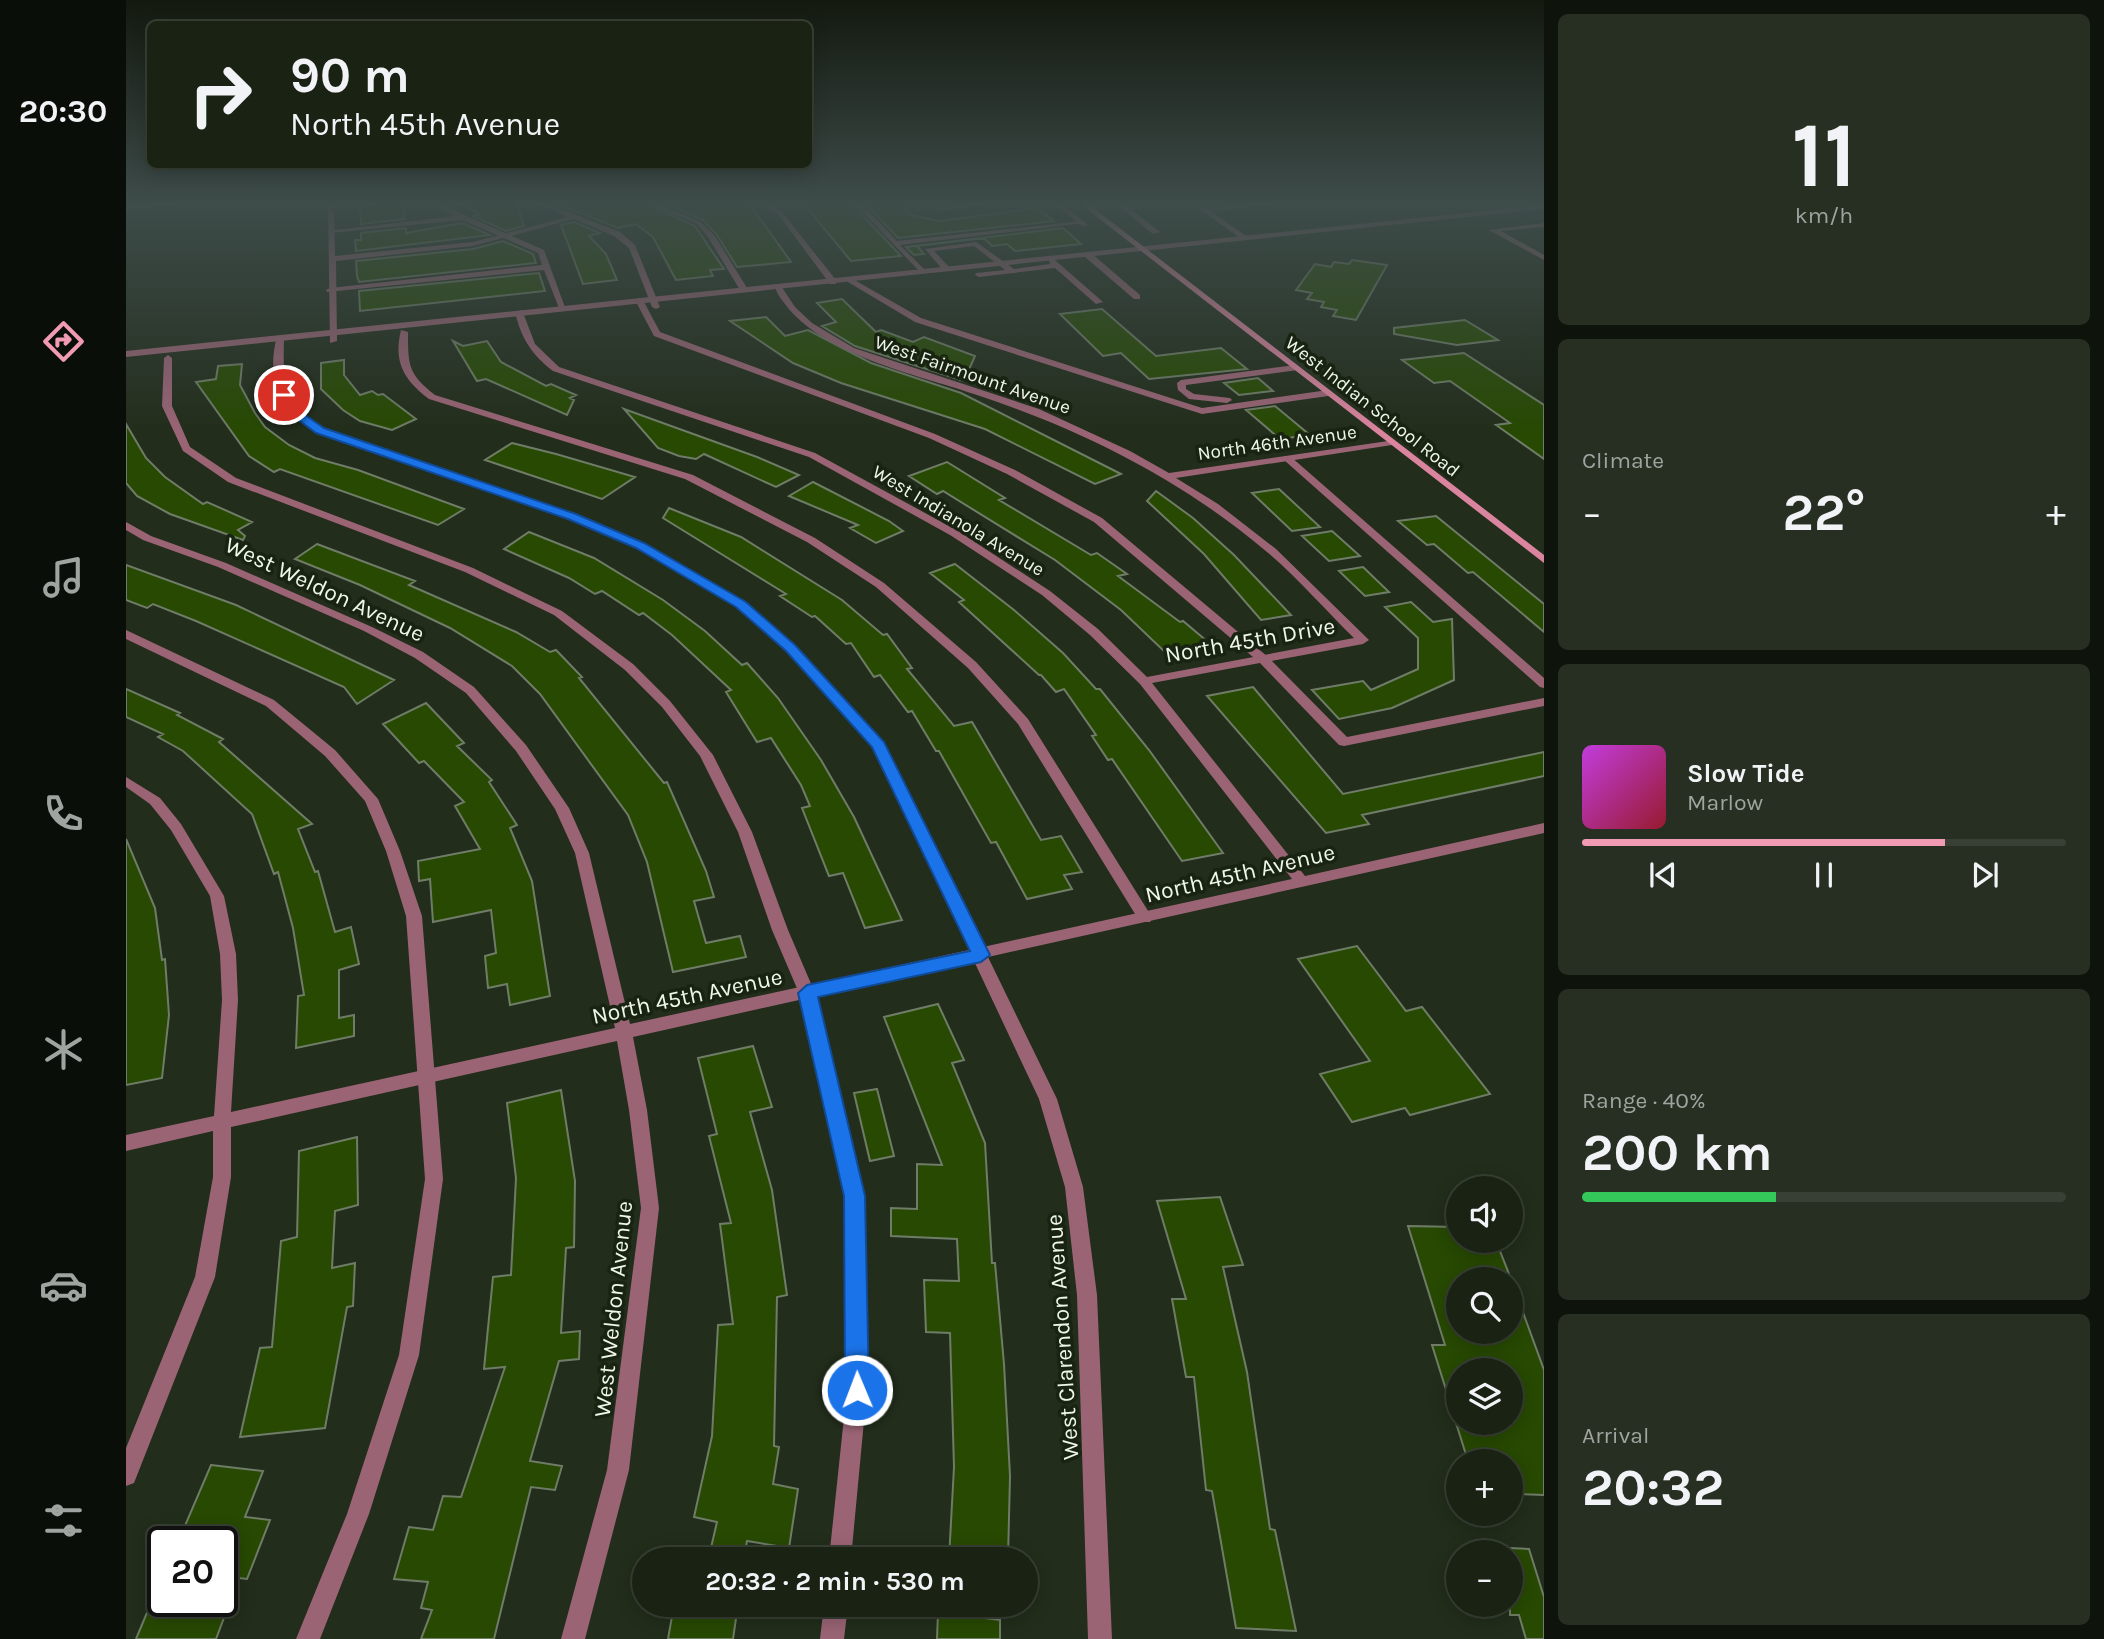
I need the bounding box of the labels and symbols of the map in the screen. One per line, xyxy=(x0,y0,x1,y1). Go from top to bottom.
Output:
street label: West Fairmount Avenue xyxy=(872,331,1073,419)
street label: West Indian School Road xyxy=(1281,332,1464,482)
pin xyxy=(254,365,314,425)
street label: North 46th Avenue xyxy=(1196,421,1358,465)
street label: West Indianola Avenue xyxy=(869,461,1048,581)
street label: West Weldon Avenue xyxy=(221,531,429,648)
street label: North 45th Drive xyxy=(1163,612,1337,669)
street label: North 45th Avenue xyxy=(1143,838,1338,908)
street label: North 45th Avenue xyxy=(589,963,785,1030)
street label: West Weldon Avenue xyxy=(589,1200,638,1418)
street label: West Clarendon Avenue xyxy=(1040,1213,1085,1461)
position arrow xyxy=(820,1353,894,1427)
speed limit sign: 20 xyxy=(147,1526,238,1617)

